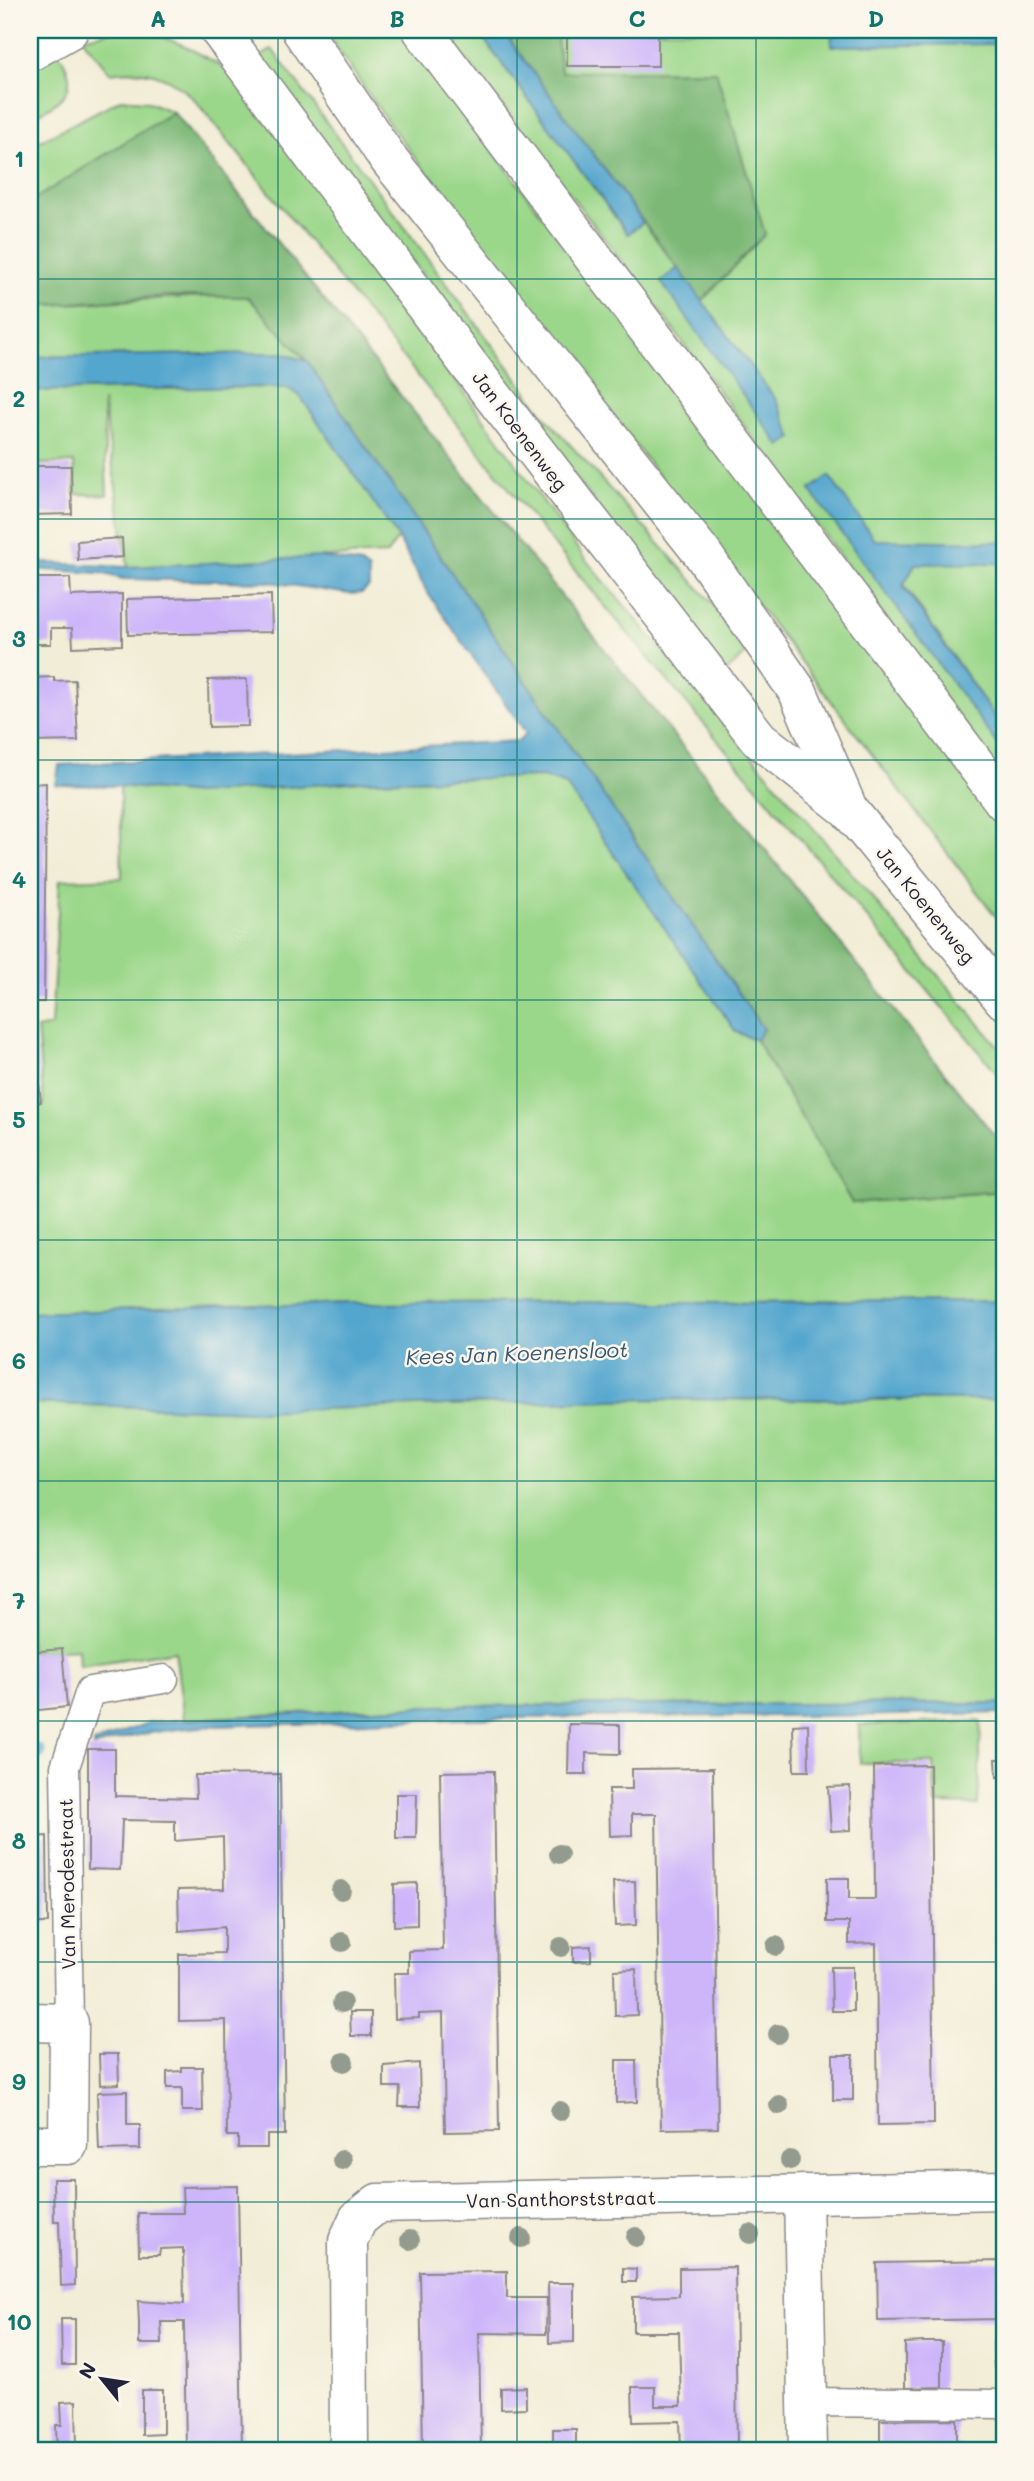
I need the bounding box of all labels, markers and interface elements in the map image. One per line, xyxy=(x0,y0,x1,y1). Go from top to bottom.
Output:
text: A xyxy=(150,3,166,33)
text: B xyxy=(389,3,405,33)
text: C xyxy=(628,3,646,33)
text: D xyxy=(868,3,884,33)
text: 1 xyxy=(14,143,24,173)
street label: Jan Koenenweg xyxy=(467,366,574,496)
text: 2 xyxy=(13,383,25,413)
text: 3 xyxy=(12,623,26,653)
street label: Jan Koenenweg xyxy=(871,841,981,968)
text: 4 xyxy=(12,864,26,894)
text: 5 xyxy=(12,1104,26,1134)
water label: Kees Jan Koenensloot xyxy=(405,1335,629,1370)
text: 6 xyxy=(12,1345,26,1375)
text: 7 xyxy=(13,1585,26,1615)
street label: Van Merodestraat xyxy=(53,1798,80,1970)
text: 8 xyxy=(12,1825,26,1855)
text: 9 xyxy=(12,2066,26,2096)
street label: Van Santhorststraat xyxy=(466,2184,656,2213)
text: 10 xyxy=(7,2306,32,2336)
north arrow xyxy=(66,2344,136,2414)
text: N xyxy=(72,2358,101,2383)

